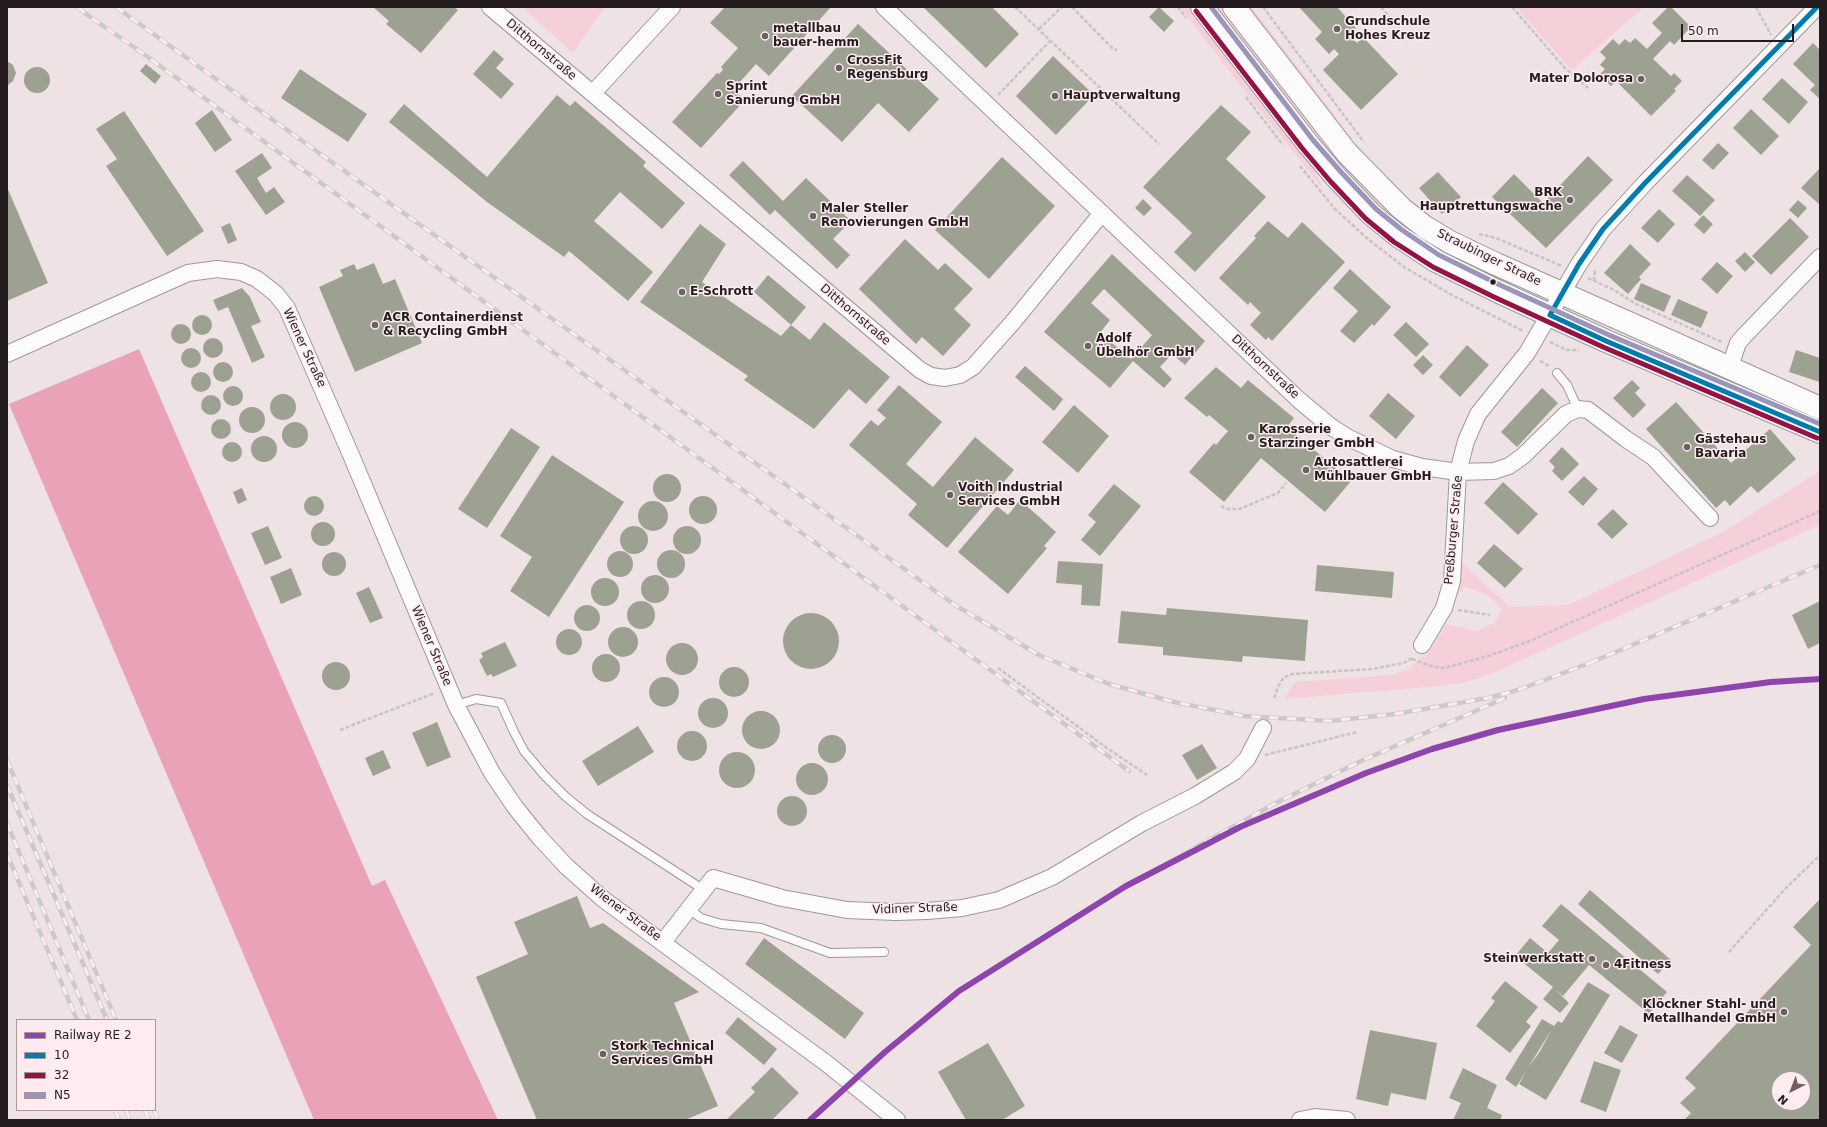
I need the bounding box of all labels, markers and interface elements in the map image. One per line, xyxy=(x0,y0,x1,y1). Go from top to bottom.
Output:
place label: Grundschule Hohes Kreuz xyxy=(1345,15,1430,43)
street label: Ditthornstraße xyxy=(503,16,579,84)
scale bar xyxy=(1683,16,1796,42)
place label: metallbau bauer-hemm xyxy=(773,22,859,50)
marker: Grundschule Hohes Kreuz xyxy=(1332,24,1342,34)
text: 50 m xyxy=(1688,24,1719,38)
marker: metallbau bauer-hemm xyxy=(760,31,770,41)
place label: CrossFit Regensburg xyxy=(847,54,928,82)
marker: CrossFit Regensburg xyxy=(834,63,844,73)
place label: Mater Dolorosa xyxy=(1529,72,1633,86)
marker: Mater Dolorosa xyxy=(1636,74,1646,84)
place label: Sprint Sanierung GmbH xyxy=(726,80,840,108)
marker: Sprint Sanierung GmbH xyxy=(713,89,723,99)
place label: Hauptverwaltung xyxy=(1063,89,1181,103)
marker: Hauptverwaltung xyxy=(1050,91,1060,101)
place label: BRK Hauptrettungswache xyxy=(1420,186,1562,214)
marker: BRK Hauptrettungswache xyxy=(1565,195,1575,205)
place label: Maler Steller Renovierungen GmbH xyxy=(821,202,969,230)
marker: Maler Steller Renovierungen GmbH xyxy=(808,211,818,221)
street label: Straubinger Straße xyxy=(1435,227,1543,289)
unlabelled marker xyxy=(1488,277,1498,287)
street label: Ditthornstraße xyxy=(817,281,893,349)
place label: E-Schrott xyxy=(690,285,753,299)
marker: E-Schrott xyxy=(677,287,687,297)
street label: Wiener Straße xyxy=(279,306,329,390)
place label: ACR Containerdienst & Recycling GmbH xyxy=(383,311,523,339)
marker: ACR Containerdienst & Recycling GmbH xyxy=(370,320,380,330)
place label: Adolf Übelhör GmbH xyxy=(1096,332,1194,360)
street label: Ditthornstraße xyxy=(1228,332,1302,402)
marker: Adolf Übelhör GmbH xyxy=(1083,341,1093,351)
place label: Karosserie Starzinger GmbH xyxy=(1259,423,1375,451)
marker: Karosserie Starzinger GmbH xyxy=(1246,432,1256,442)
place label: Gästehaus Bavaria xyxy=(1695,433,1766,461)
marker: Gästehaus Bavaria xyxy=(1682,442,1692,452)
place label: Autosattlerei Mühlbauer GmbH xyxy=(1314,456,1432,484)
marker: Autosattlerei Mühlbauer GmbH xyxy=(1301,465,1311,475)
street label: Preßburger Straße xyxy=(1442,475,1466,585)
place label: Voith Industrial Services GmbH xyxy=(958,481,1063,509)
marker: Voith Industrial Services GmbH xyxy=(945,490,955,500)
street label: Wiener Straße xyxy=(408,604,454,688)
street label: Wiener Straße xyxy=(586,881,664,945)
street label: Vidiner Straße xyxy=(872,900,958,918)
place label: Steinwerkstatt xyxy=(1483,952,1584,966)
marker: Steinwerkstatt xyxy=(1587,954,1597,964)
place label: 4Fitness xyxy=(1614,958,1671,972)
marker: 4Fitness xyxy=(1601,960,1611,970)
place label: Klöckner Stahl- und Metallhandel GmbH xyxy=(1643,998,1776,1026)
marker: Klöckner Stahl- und Metallhandel GmbH xyxy=(1779,1007,1789,1017)
legend xyxy=(16,1019,156,1111)
text: Railway RE 2 xyxy=(54,1028,132,1042)
place label: Stork Technical Services GmbH xyxy=(611,1040,714,1068)
text: 10 xyxy=(54,1048,69,1062)
marker: Stork Technical Services GmbH xyxy=(598,1049,608,1059)
text: 32 xyxy=(54,1068,69,1082)
north arrow xyxy=(1771,1071,1811,1111)
text: N5 xyxy=(54,1088,71,1102)
text: N xyxy=(1776,1092,1791,1107)

